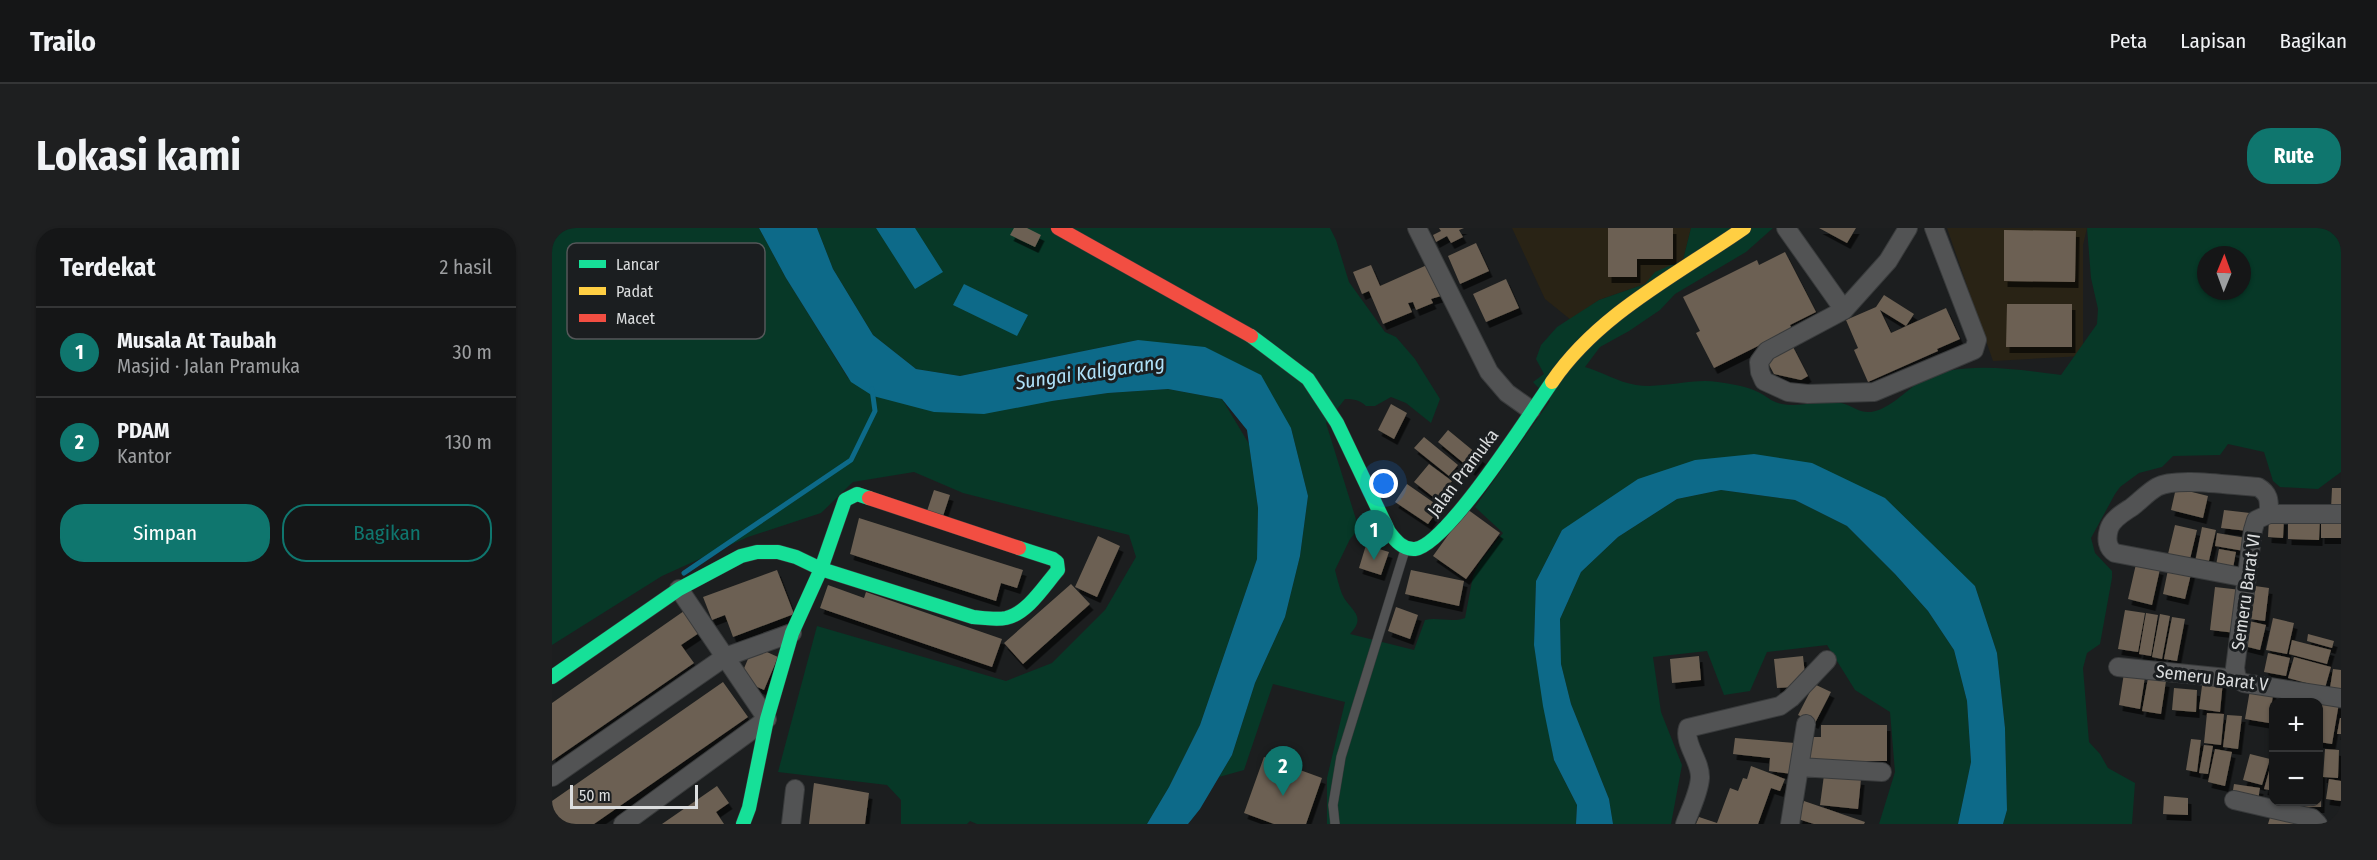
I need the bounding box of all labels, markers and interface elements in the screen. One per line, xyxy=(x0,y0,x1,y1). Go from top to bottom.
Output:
text: Trailo xyxy=(30,25,96,58)
text: Peta xyxy=(2110,28,2147,54)
text: Lapisan xyxy=(2180,28,2246,54)
text: Bagikan xyxy=(2279,28,2347,54)
button: Rute xyxy=(2247,128,2341,184)
text: Lokasi kami xyxy=(36,131,241,181)
legend xyxy=(567,243,765,339)
north arrow xyxy=(2197,246,2251,300)
text: Terdekat xyxy=(60,252,156,283)
text: 2 hasil xyxy=(439,255,492,279)
text: Lancar xyxy=(616,255,660,274)
text: Padat xyxy=(616,282,654,301)
text: Macet xyxy=(616,309,656,328)
text: Musala At Taubah xyxy=(117,327,276,354)
text: 1 xyxy=(75,340,84,364)
text: 30 m xyxy=(452,340,492,364)
water label: Sungai Kaligarang xyxy=(1013,350,1166,394)
text: Masjid · Jalan Pramuka xyxy=(117,354,300,378)
text: PDAM xyxy=(117,417,170,444)
street label: Jalan Pramuka xyxy=(1423,424,1503,521)
text: 2 xyxy=(75,430,84,454)
text: 130 m xyxy=(445,430,492,454)
text: Kantor xyxy=(117,444,172,468)
your location xyxy=(1369,469,1398,498)
button: Simpan xyxy=(60,504,270,562)
button: Bagikan xyxy=(282,504,492,562)
pin: 1 xyxy=(1354,510,1394,560)
street label: Semeru Barat VI xyxy=(2227,532,2265,652)
street label: Semeru Barat V xyxy=(2155,660,2270,696)
map controls xyxy=(2269,698,2323,806)
button: + xyxy=(2269,698,2323,752)
pin: 2 xyxy=(1264,746,1302,796)
button: − xyxy=(2269,752,2323,806)
scale bar xyxy=(570,782,698,810)
text: 50 m xyxy=(579,786,611,805)

